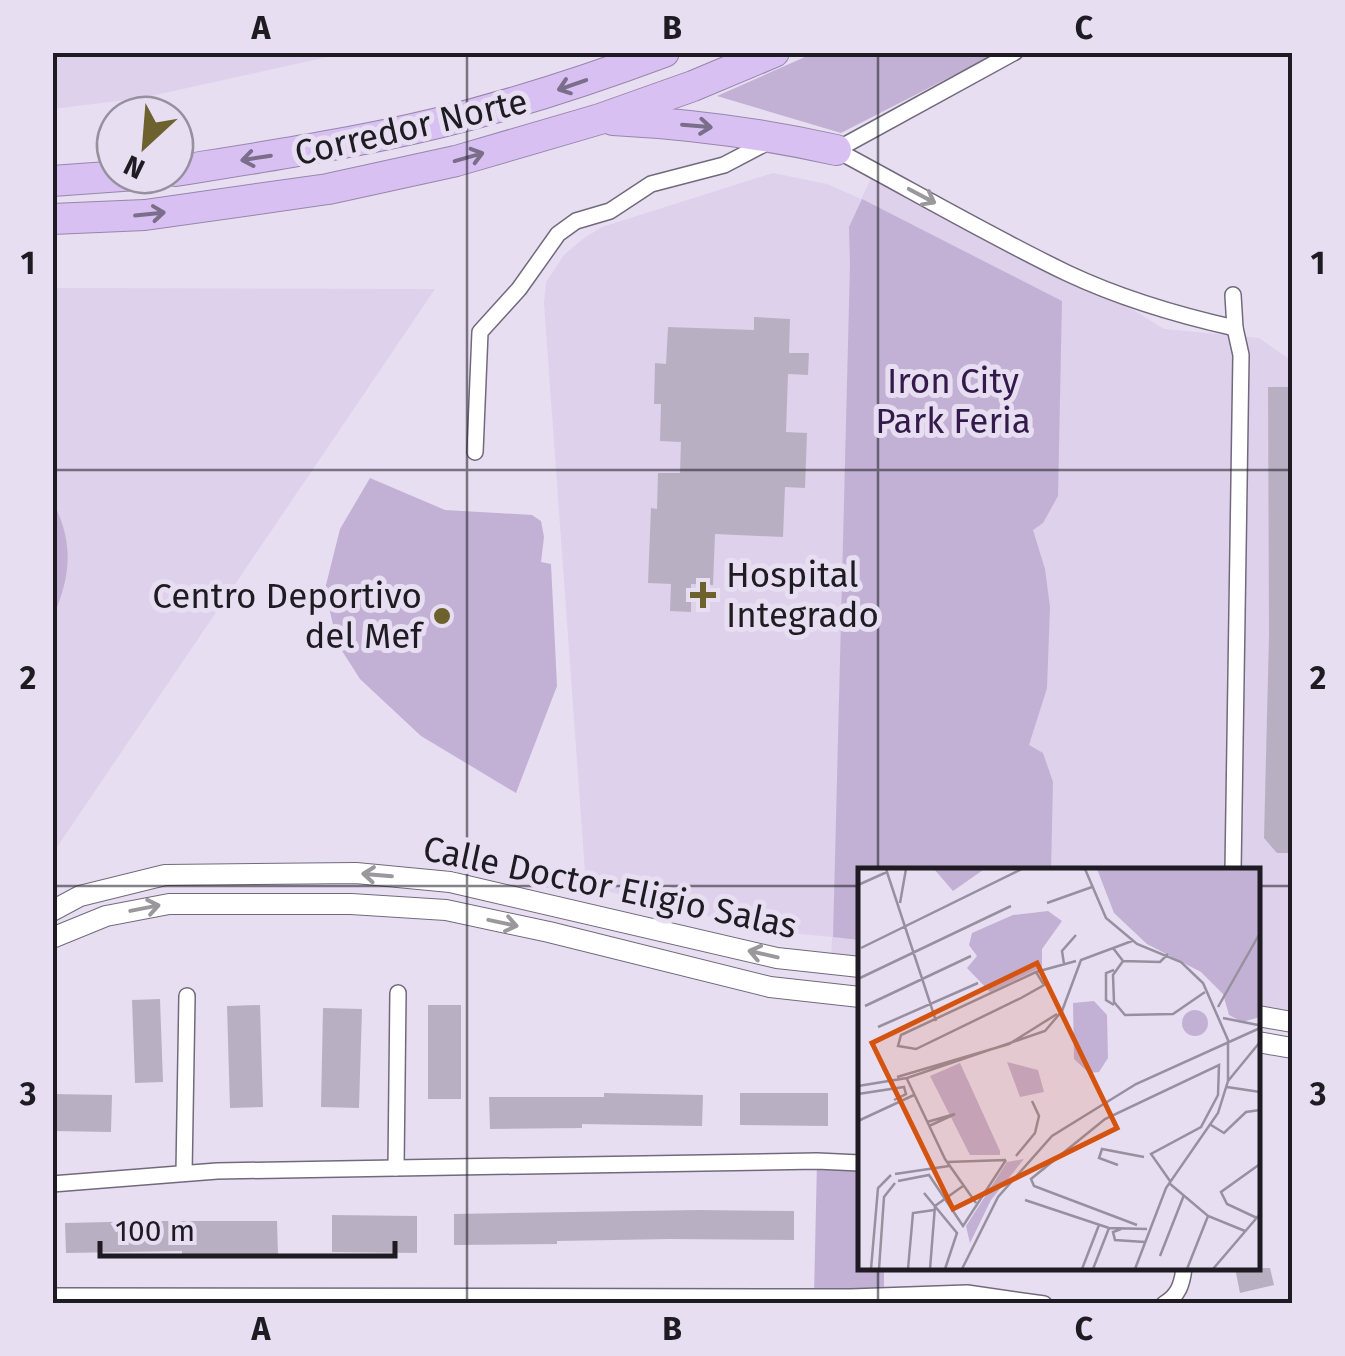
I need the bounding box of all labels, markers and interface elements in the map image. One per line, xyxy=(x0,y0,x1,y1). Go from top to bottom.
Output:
text: A xyxy=(251,9,272,47)
text: B xyxy=(662,9,682,47)
text: C xyxy=(1075,9,1094,47)
one-way arrow xyxy=(557,78,588,96)
street label: Corredor Norte xyxy=(291,80,531,174)
north arrow xyxy=(95,95,195,195)
one-way arrow xyxy=(680,116,713,135)
one-way arrow xyxy=(453,147,485,165)
text: N xyxy=(119,148,150,186)
one-way arrow xyxy=(240,149,272,168)
one-way arrow xyxy=(906,187,936,206)
one-way arrow xyxy=(133,204,165,223)
text: 1 xyxy=(21,244,35,282)
text: 1 xyxy=(1311,244,1325,282)
park label: Iron City Park Feria xyxy=(875,360,1031,442)
place label: Hospital Integrado xyxy=(726,554,879,636)
place label: Centro Deportivo del Mef xyxy=(152,575,424,657)
marker: Hospital Integrado xyxy=(690,582,716,608)
marker: Centro Deportivo del Mef xyxy=(431,605,453,627)
text: 2 xyxy=(20,659,36,697)
text: 2 xyxy=(1310,659,1326,697)
street label: Calle Doctor Eligio Salas xyxy=(419,827,801,947)
one-way arrow xyxy=(361,865,394,884)
inset map xyxy=(858,868,1260,1271)
one-way arrow xyxy=(128,898,160,917)
one-way arrow xyxy=(486,914,518,933)
one-way arrow xyxy=(748,944,780,962)
text: 3 xyxy=(19,1075,36,1113)
text: 3 xyxy=(1309,1075,1326,1113)
scale bar xyxy=(100,1196,395,1258)
text: 100 m xyxy=(115,1213,195,1249)
text: A xyxy=(251,1310,272,1348)
text: B xyxy=(662,1310,682,1348)
text: C xyxy=(1075,1310,1094,1348)

